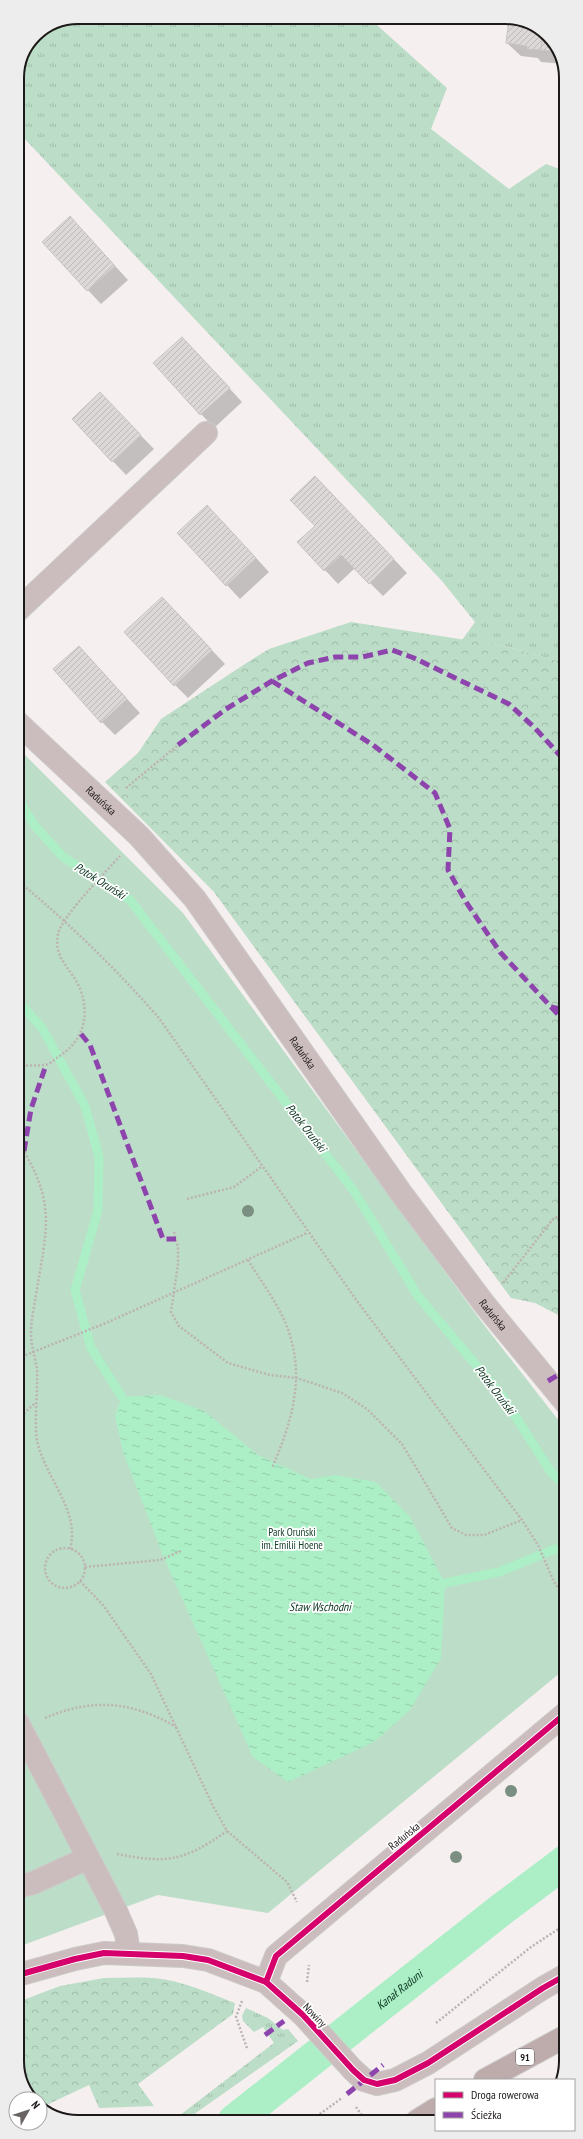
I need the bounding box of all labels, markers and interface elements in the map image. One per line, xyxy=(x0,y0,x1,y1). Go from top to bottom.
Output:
street label: Raduńska xyxy=(83,783,119,818)
water label: Potok Oruński xyxy=(72,859,130,903)
street label: Raduńska xyxy=(287,1034,319,1072)
water label: Potok Oruński xyxy=(283,1101,331,1156)
street label: Raduńska xyxy=(476,1296,510,1333)
water label: Potok Oruński xyxy=(472,1362,519,1418)
park label: Park Oruński im. Emilii Hoene xyxy=(261,1525,323,1552)
water label: Staw Wschodni xyxy=(289,1599,352,1614)
street label: Raduńska xyxy=(385,1819,423,1853)
water label: Kanał Raduni xyxy=(373,1966,426,2013)
street label: Nowiny xyxy=(300,2000,331,2031)
road number: 91 xyxy=(516,2049,534,2065)
legend xyxy=(435,2079,575,2131)
text: Droga rowerowa xyxy=(471,2087,539,2102)
north arrow xyxy=(8,2091,48,2131)
text: N xyxy=(28,2098,43,2111)
text: Ścieżka xyxy=(471,2107,502,2122)

